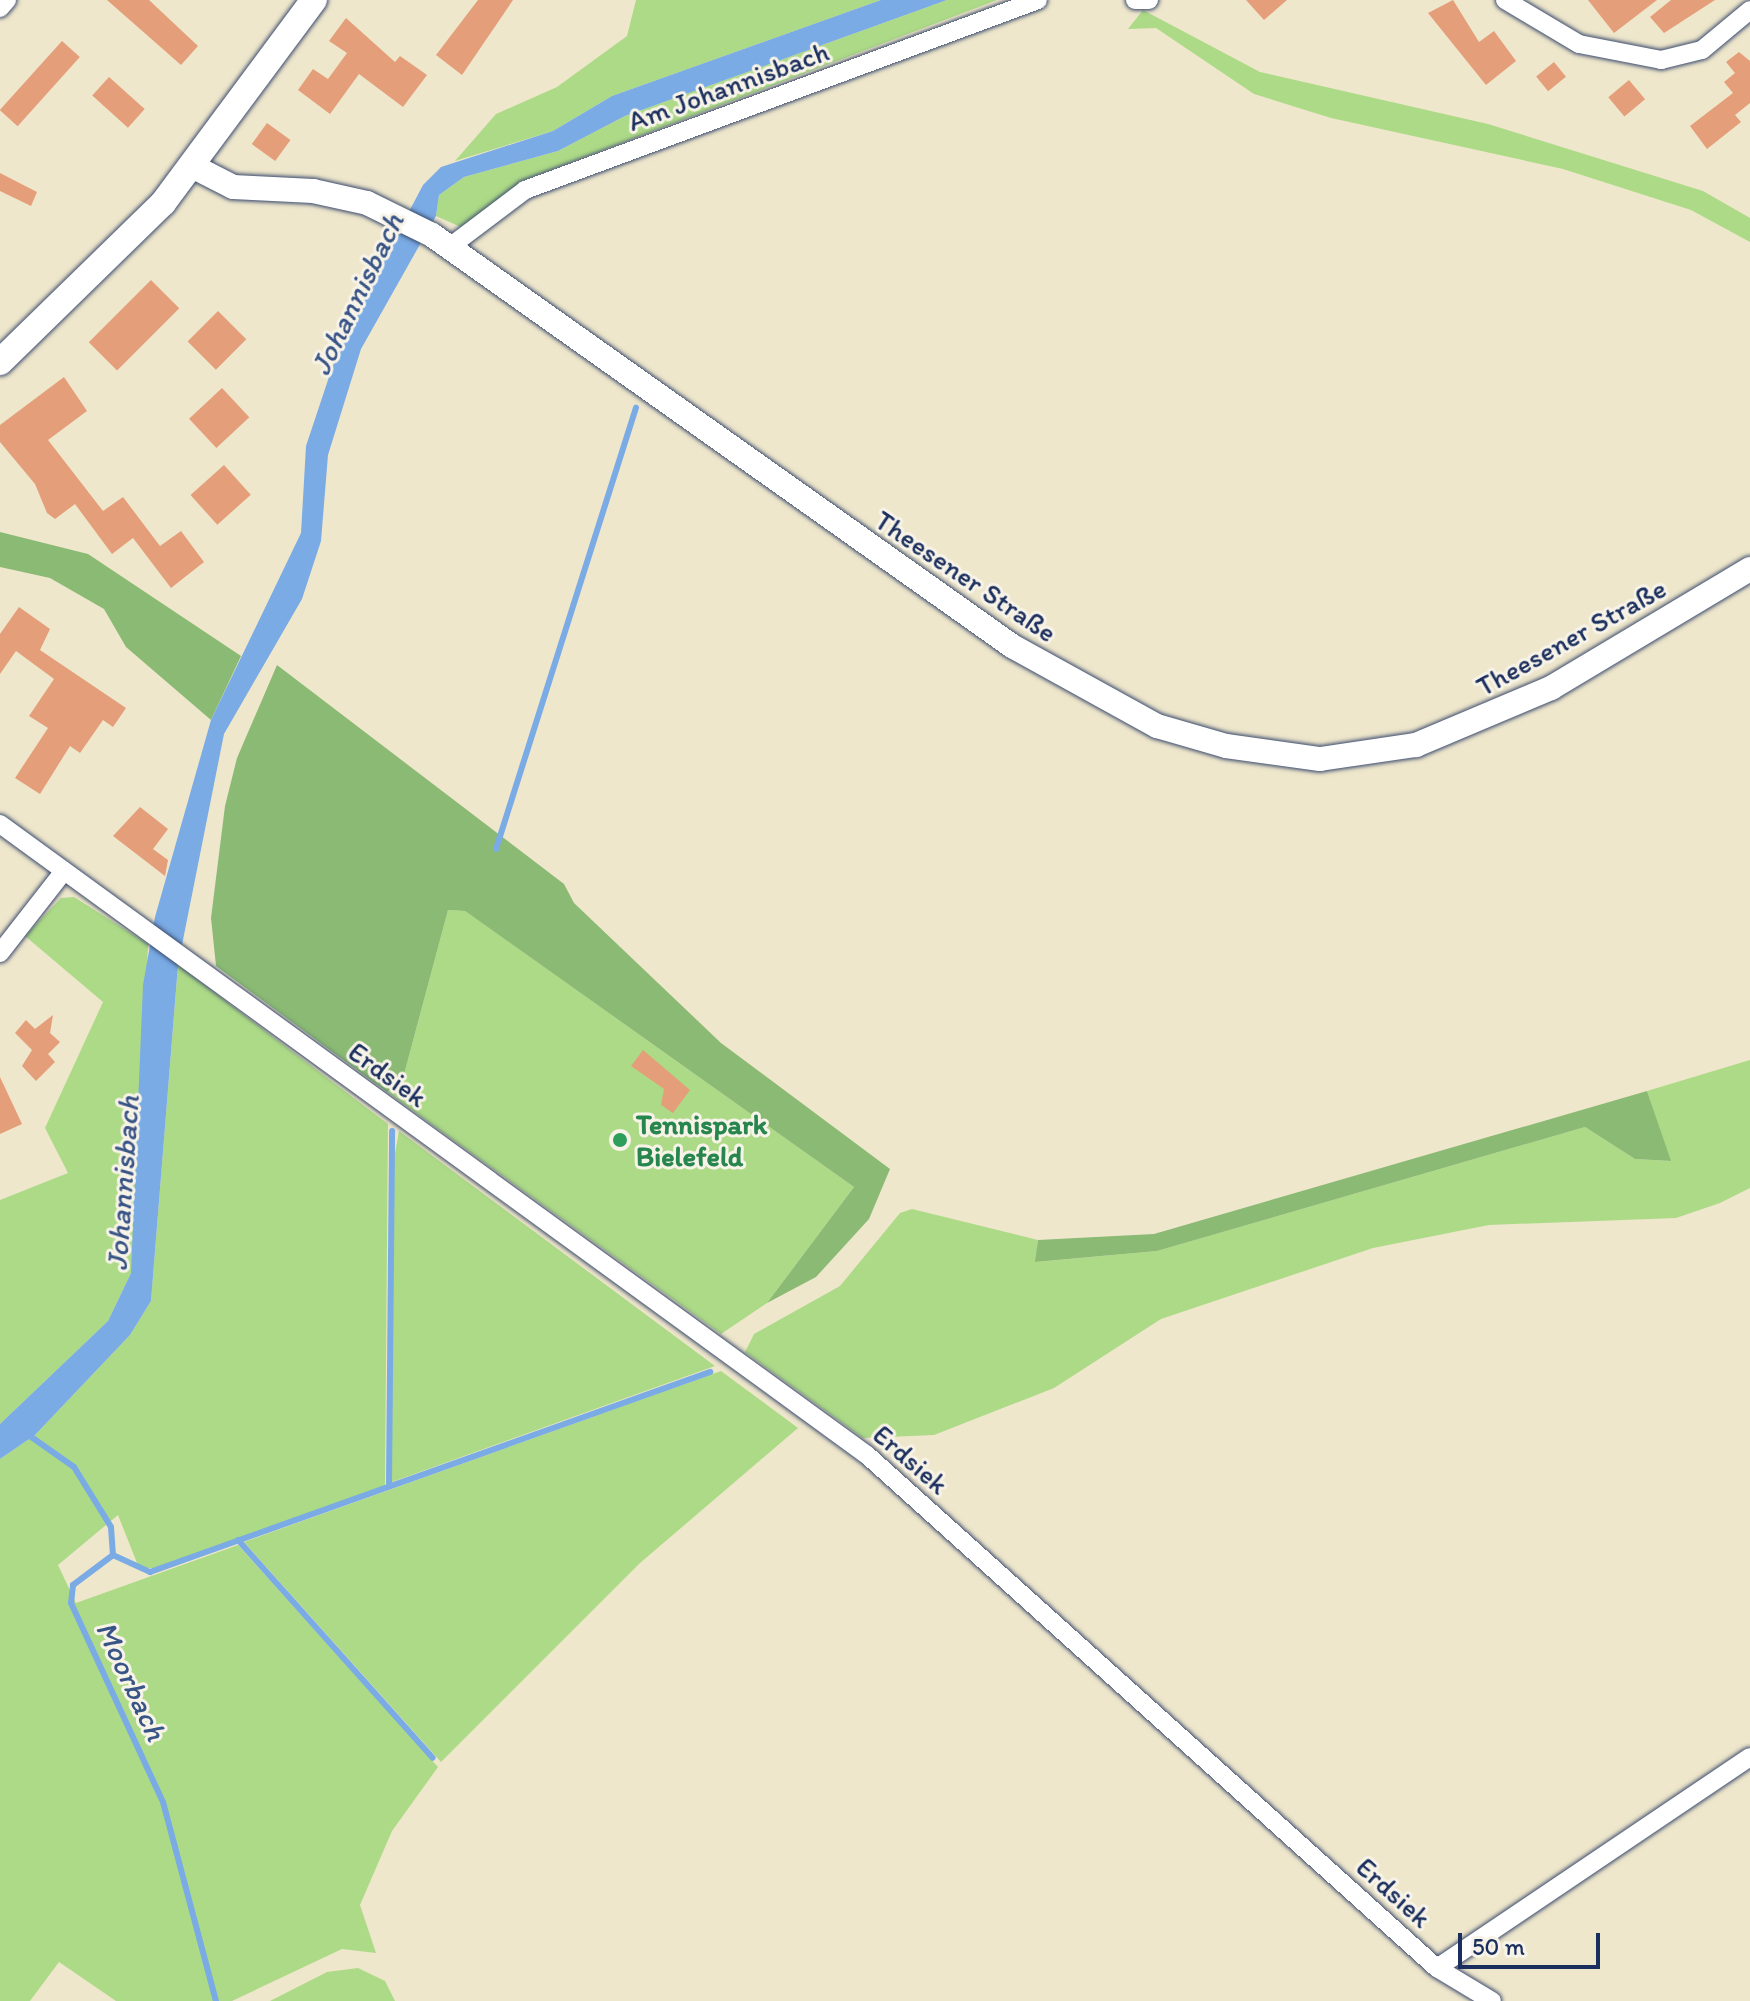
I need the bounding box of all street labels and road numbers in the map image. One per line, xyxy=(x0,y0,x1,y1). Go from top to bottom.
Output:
street label: Am Johannisbach xyxy=(623,34,833,138)
street label: Theesener Straße xyxy=(869,503,1063,649)
street label: Theesener Straße xyxy=(1470,571,1672,703)
street label: Erdsiek xyxy=(342,1034,434,1114)
street label: Erdsiek xyxy=(866,1417,956,1501)
street label: Erdsiek xyxy=(1350,1850,1438,1934)

